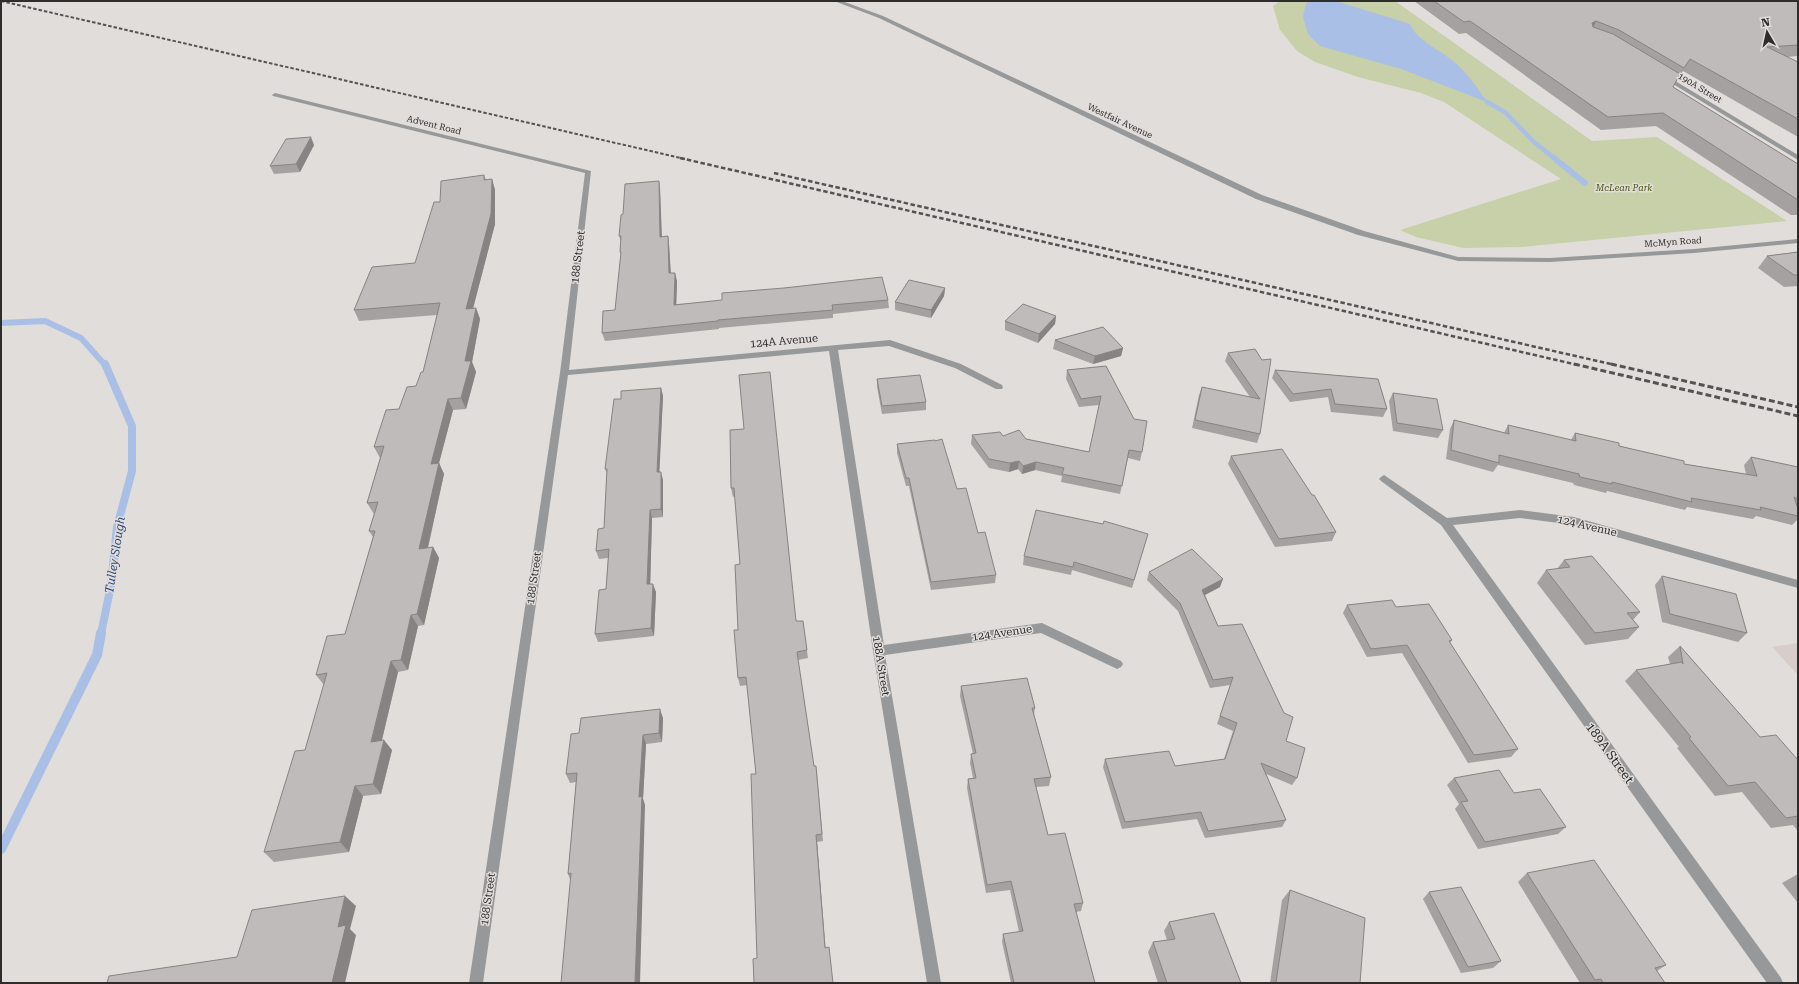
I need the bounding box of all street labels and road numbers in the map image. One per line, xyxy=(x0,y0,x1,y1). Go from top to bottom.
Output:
street label: 190A Street xyxy=(1676,71,1724,105)
street label: Westfair Avenue xyxy=(1086,102,1154,140)
street label: Advent Road xyxy=(406,113,462,137)
street label: 188 Street xyxy=(568,230,588,284)
street label: McMyn Road xyxy=(1644,235,1702,249)
street label: 124A Avenue xyxy=(749,332,819,350)
street label: 124 Avenue xyxy=(1556,513,1618,539)
street label: 188 Street xyxy=(524,551,544,605)
street label: 124 Avenue xyxy=(971,622,1033,644)
street label: 188A Street xyxy=(870,635,892,697)
street label: 189A Street xyxy=(1583,720,1637,786)
street label: 188 Street xyxy=(478,872,498,926)

